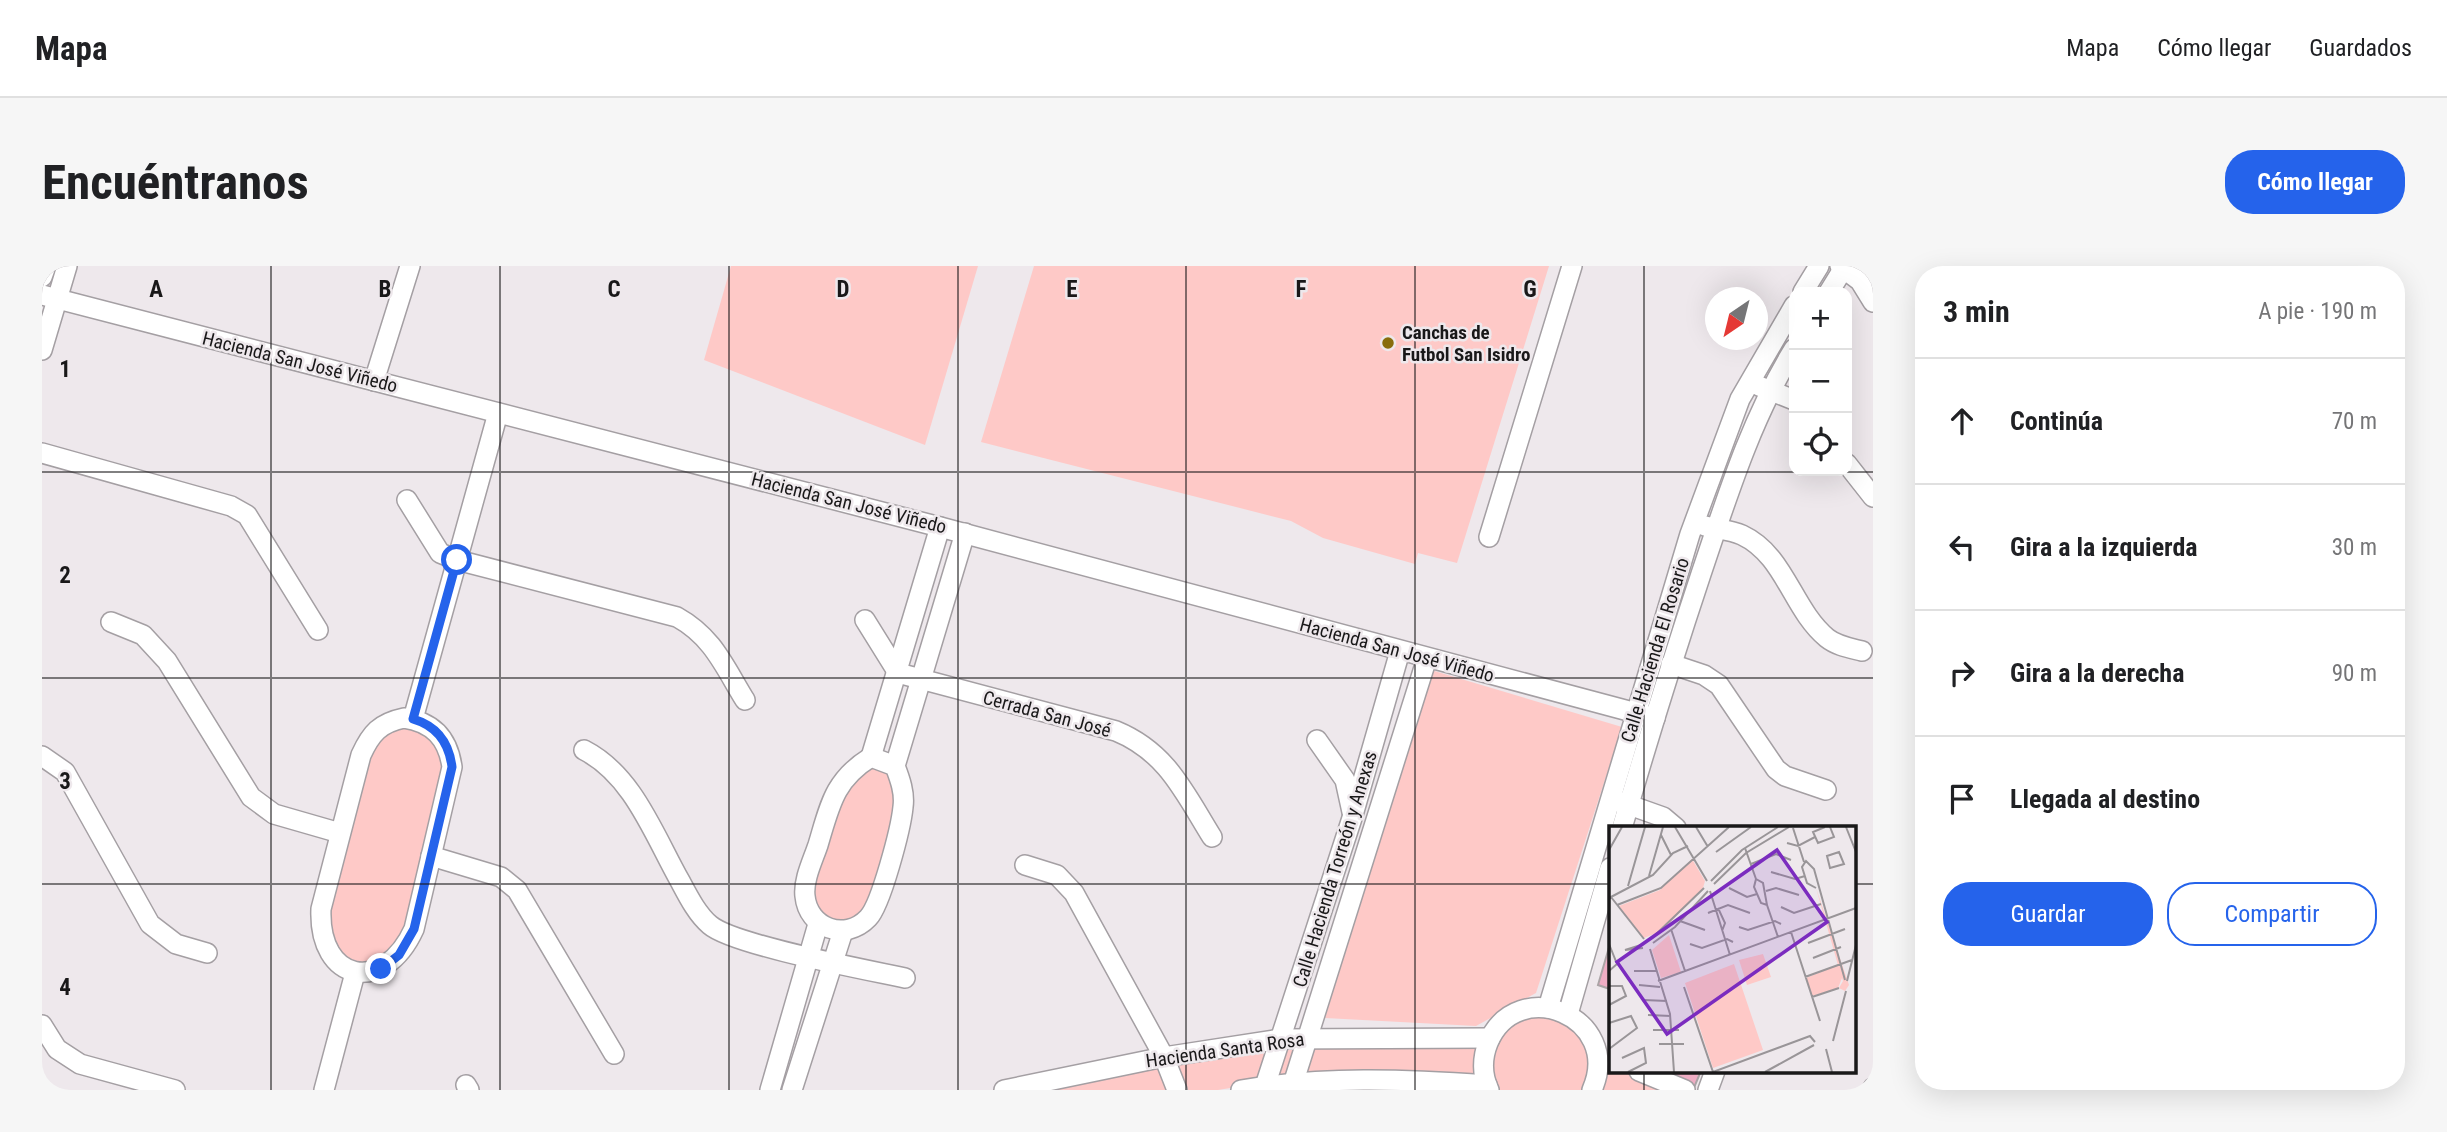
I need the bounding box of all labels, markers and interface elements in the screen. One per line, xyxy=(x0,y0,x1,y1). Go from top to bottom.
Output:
text: Mapa xyxy=(35,29,107,68)
text: Mapa xyxy=(2066,34,2119,62)
text: Cómo llegar xyxy=(2157,34,2271,62)
text: Guardados xyxy=(2309,34,2412,62)
button: Cómo llegar xyxy=(2225,150,2405,214)
text: Encuéntranos xyxy=(42,154,309,211)
text: A xyxy=(149,276,163,303)
text: B xyxy=(379,276,391,303)
text: C xyxy=(607,276,621,303)
text: D xyxy=(837,276,850,303)
text: E xyxy=(1066,276,1078,303)
text: F xyxy=(1296,276,1307,303)
text: G xyxy=(1523,276,1537,303)
north arrow xyxy=(1705,287,1768,350)
map controls xyxy=(1789,287,1852,476)
button: + xyxy=(1789,287,1852,350)
text: 3 min xyxy=(1943,294,2010,329)
text: A pie · 190 m xyxy=(2258,298,2377,325)
place label: Canchas de Futbol San Isidro xyxy=(1402,321,1530,366)
street label: Hacienda San José Viñedo xyxy=(200,327,400,397)
marker: Canchas de Futbol San Isidro xyxy=(1380,335,1396,351)
button: − xyxy=(1789,350,1852,413)
text: 1 xyxy=(59,356,71,383)
icon: ahead xyxy=(1943,402,1981,440)
text: Continúa xyxy=(2010,406,2103,436)
text: 70 m xyxy=(2332,408,2377,435)
button: locate xyxy=(1789,413,1852,476)
street label: Hacienda San José Viñedo xyxy=(749,468,949,538)
icon: left xyxy=(1943,528,1981,566)
text: Gira a la izquierda xyxy=(2010,532,2198,562)
text: 30 m xyxy=(2332,534,2377,561)
route start xyxy=(441,544,472,575)
street label: Calle Hacienda El Rosario xyxy=(1616,555,1694,745)
text: 2 xyxy=(59,562,71,589)
street label: Hacienda San José Viñedo xyxy=(1297,613,1497,687)
icon: right xyxy=(1943,654,1981,692)
text: Gira a la derecha xyxy=(2010,658,2184,688)
text: 90 m xyxy=(2332,660,2377,687)
street label: Cerrada San José xyxy=(980,686,1114,742)
street label: Calle Hacienda Torreón y Anexas xyxy=(1288,748,1382,990)
text: 3 xyxy=(59,768,71,795)
icon: arrive xyxy=(1943,780,1981,818)
text: Llegada al destino xyxy=(2010,784,2200,814)
inset map xyxy=(1609,826,1856,1072)
button: Guardar xyxy=(1943,882,2153,946)
button: Compartir xyxy=(2167,882,2377,946)
route end xyxy=(365,953,396,984)
text: 4 xyxy=(59,974,71,1001)
street label: Hacienda Santa Rosa xyxy=(1144,1028,1306,1072)

